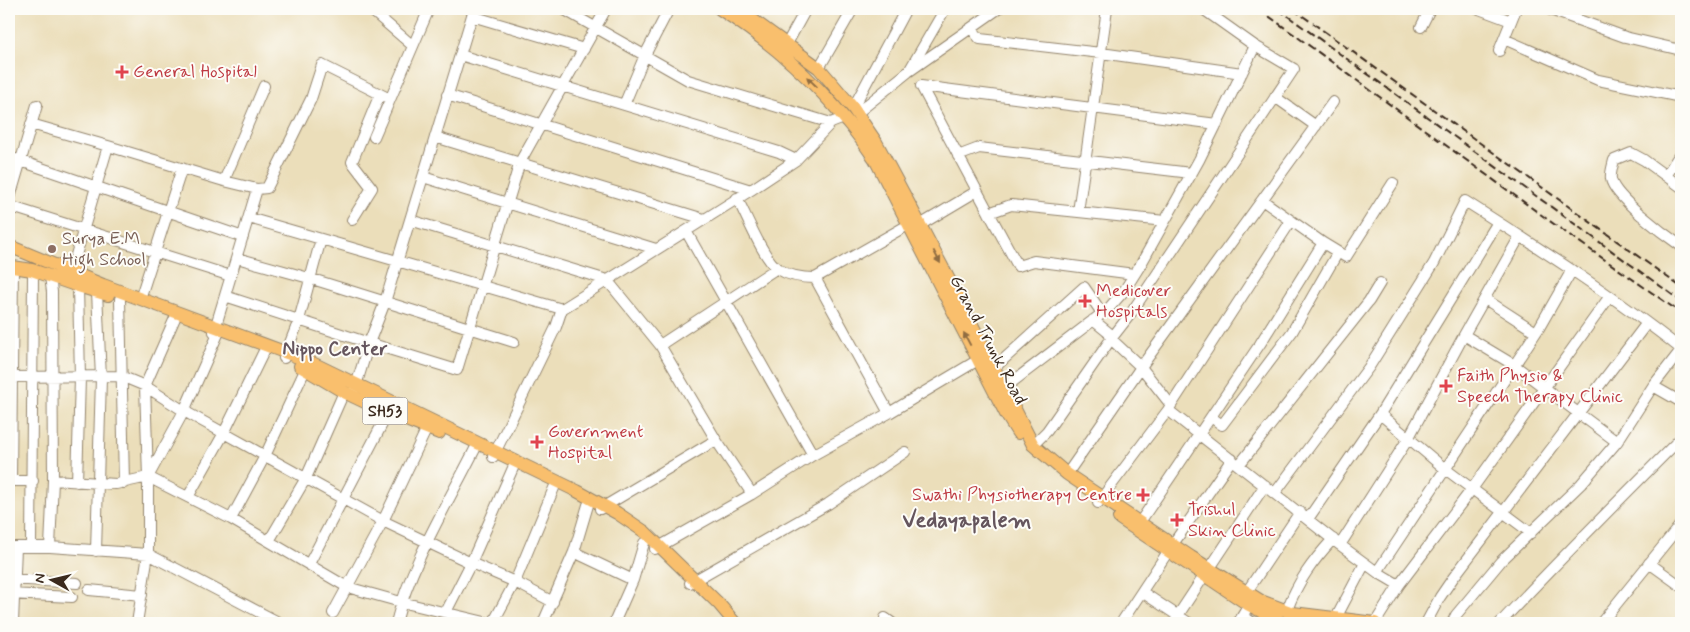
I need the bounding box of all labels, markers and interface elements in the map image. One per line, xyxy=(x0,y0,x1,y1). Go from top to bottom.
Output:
place label: General Hospital xyxy=(133,60,257,84)
marker: General Hospital xyxy=(115,65,129,79)
one-way arrow xyxy=(806,76,818,88)
place label: Surya E.M High School xyxy=(62,227,146,274)
marker: Surya E.M High School xyxy=(46,243,58,255)
one-way arrow xyxy=(933,249,941,264)
street label: Grand Trunk Road xyxy=(944,271,1032,409)
place label: Medicover Hospitals xyxy=(1096,279,1172,324)
marker: Medicover Hospitals xyxy=(1078,294,1092,308)
one-way arrow xyxy=(963,331,971,346)
district label: Nippo Center xyxy=(283,337,387,362)
place label: Faith Physio & Speech Therapy Clinic xyxy=(1457,364,1623,409)
marker: Faith Physio & Speech Therapy Clinic xyxy=(1439,379,1453,393)
road number: SH53 xyxy=(362,398,408,424)
place label: Government Hospital xyxy=(548,420,644,465)
marker: Government Hospital xyxy=(530,435,544,449)
place label: Swathi Physiotherapy Centre xyxy=(912,483,1132,507)
marker: Swathi Physiotherapy Centre xyxy=(1136,488,1150,502)
place label: Trishul Skin Clinic xyxy=(1188,498,1276,543)
district label: Vedayapalem xyxy=(903,507,1032,535)
marker: Trishul Skin Clinic xyxy=(1170,513,1184,527)
north arrow xyxy=(28,554,78,604)
text: N xyxy=(31,572,50,584)

